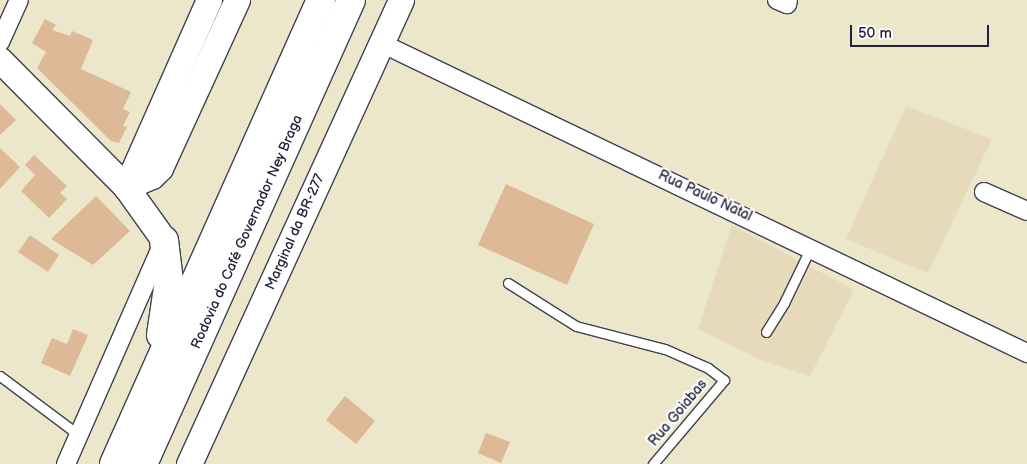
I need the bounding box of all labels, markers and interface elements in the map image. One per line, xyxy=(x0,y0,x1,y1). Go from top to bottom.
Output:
scale bar xyxy=(852,15,991,47)
text: 50 m xyxy=(858,24,892,43)
street label: Rodovia do Café Governador Ney Braga xyxy=(187,112,307,352)
street label: Rua Paulo Natal xyxy=(655,167,755,225)
street label: Marginal da BR-277 xyxy=(262,171,328,293)
street label: Rua Goiabas xyxy=(645,376,711,450)

